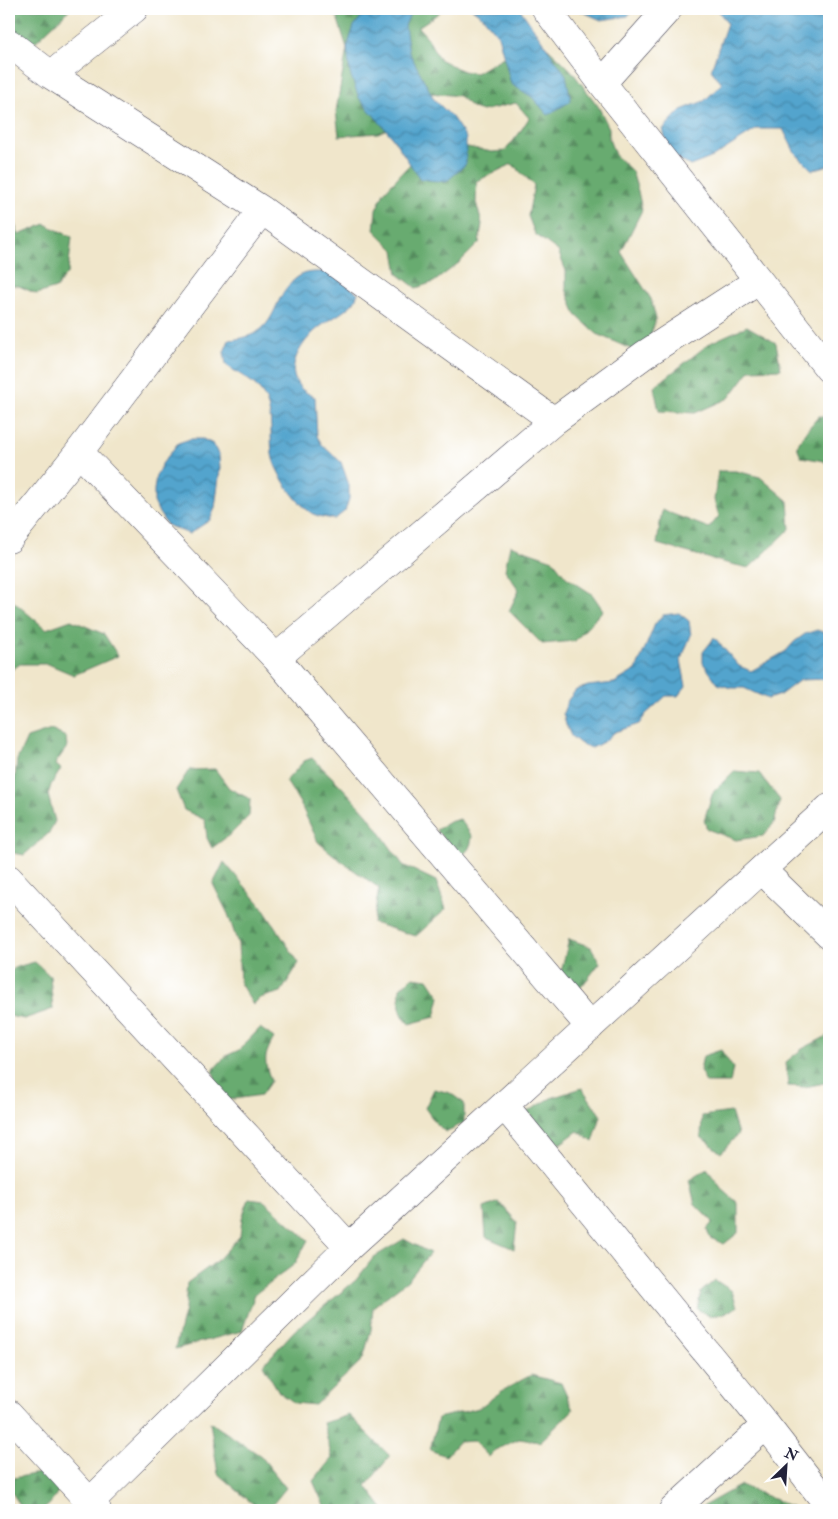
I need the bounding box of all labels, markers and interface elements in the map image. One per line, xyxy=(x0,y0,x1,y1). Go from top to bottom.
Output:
north arrow xyxy=(760,1442,810,1492)
text: N xyxy=(781,1444,801,1465)

